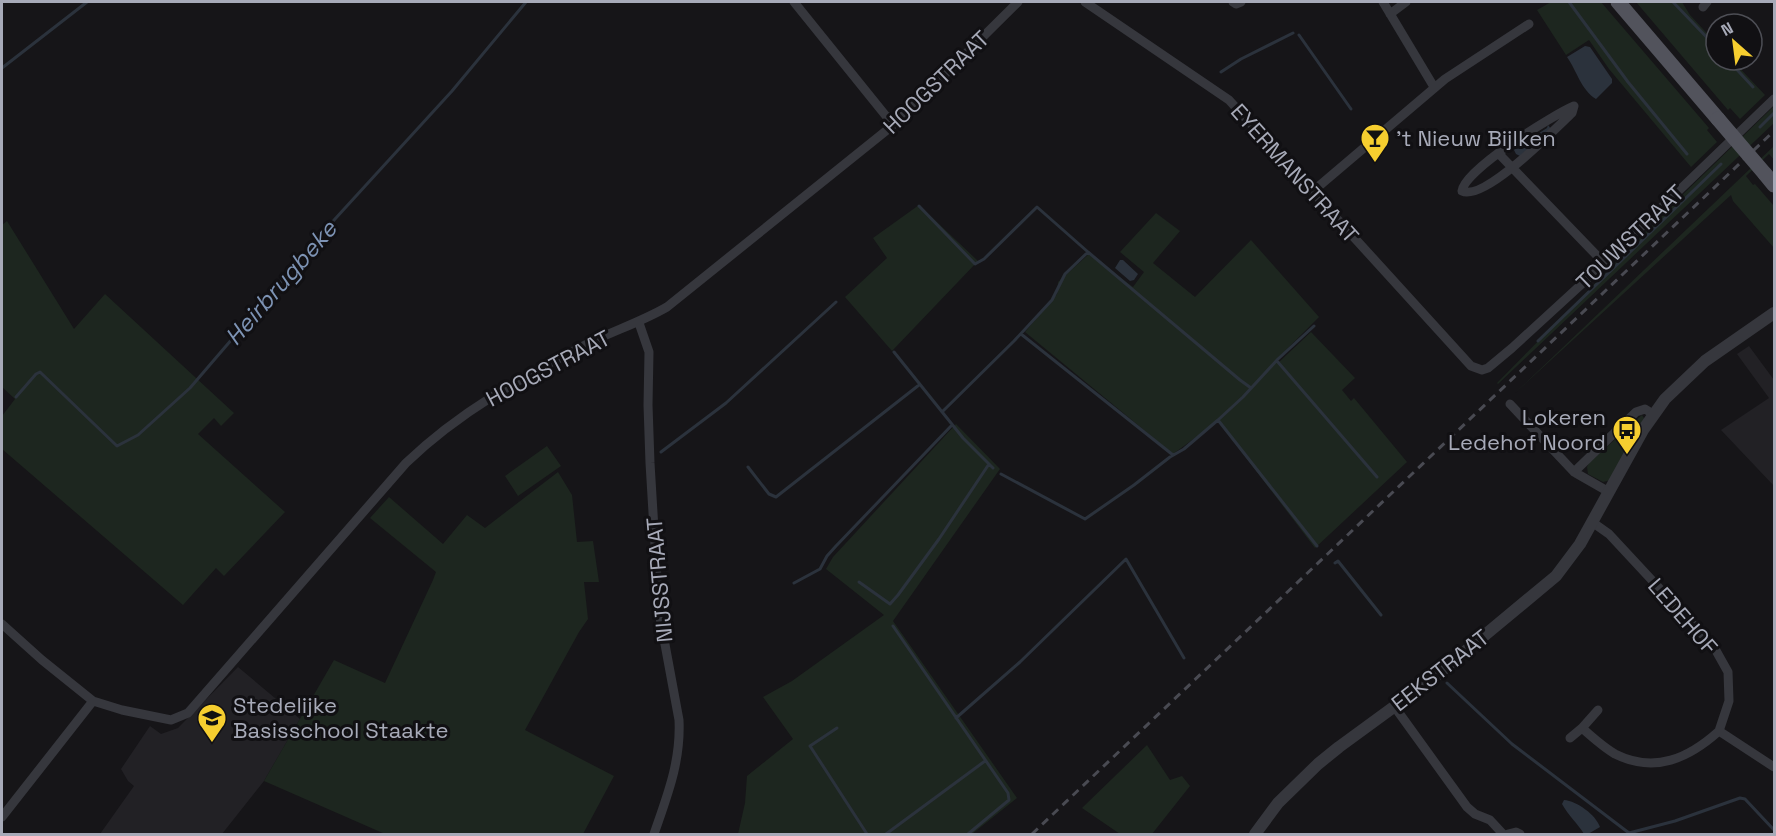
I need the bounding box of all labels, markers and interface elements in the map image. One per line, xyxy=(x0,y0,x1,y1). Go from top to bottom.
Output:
north arrow xyxy=(1704,12,1764,72)
text: N xyxy=(1718,17,1737,41)
street label: HOOGSTRAAT xyxy=(877,24,995,140)
street label: EYERMANSTRAAT xyxy=(1225,97,1365,249)
bar icon: 't Nieuw Bijlken xyxy=(1359,122,1391,164)
place label: 't Nieuw Bijlken xyxy=(1396,124,1556,152)
street label: TOUWSTRAAT xyxy=(1570,178,1690,296)
water label: Heirbrugbeke xyxy=(218,213,344,352)
street label: HOOGSTRAAT xyxy=(481,323,615,413)
place label: Lokeren Ledehof Noord xyxy=(1448,403,1606,456)
bus stop icon: Lokeren Ledehof Noord xyxy=(1611,414,1643,456)
street label: NIJSSTRAAT xyxy=(640,516,678,644)
street label: LEDEHOF xyxy=(1642,572,1724,660)
street label: EEKSTRAAT xyxy=(1385,623,1495,717)
place label: Stedelijke Basisschool Staakte xyxy=(233,691,449,744)
school or university icon: Stedelijke Basisschool Staakte xyxy=(196,702,228,744)

